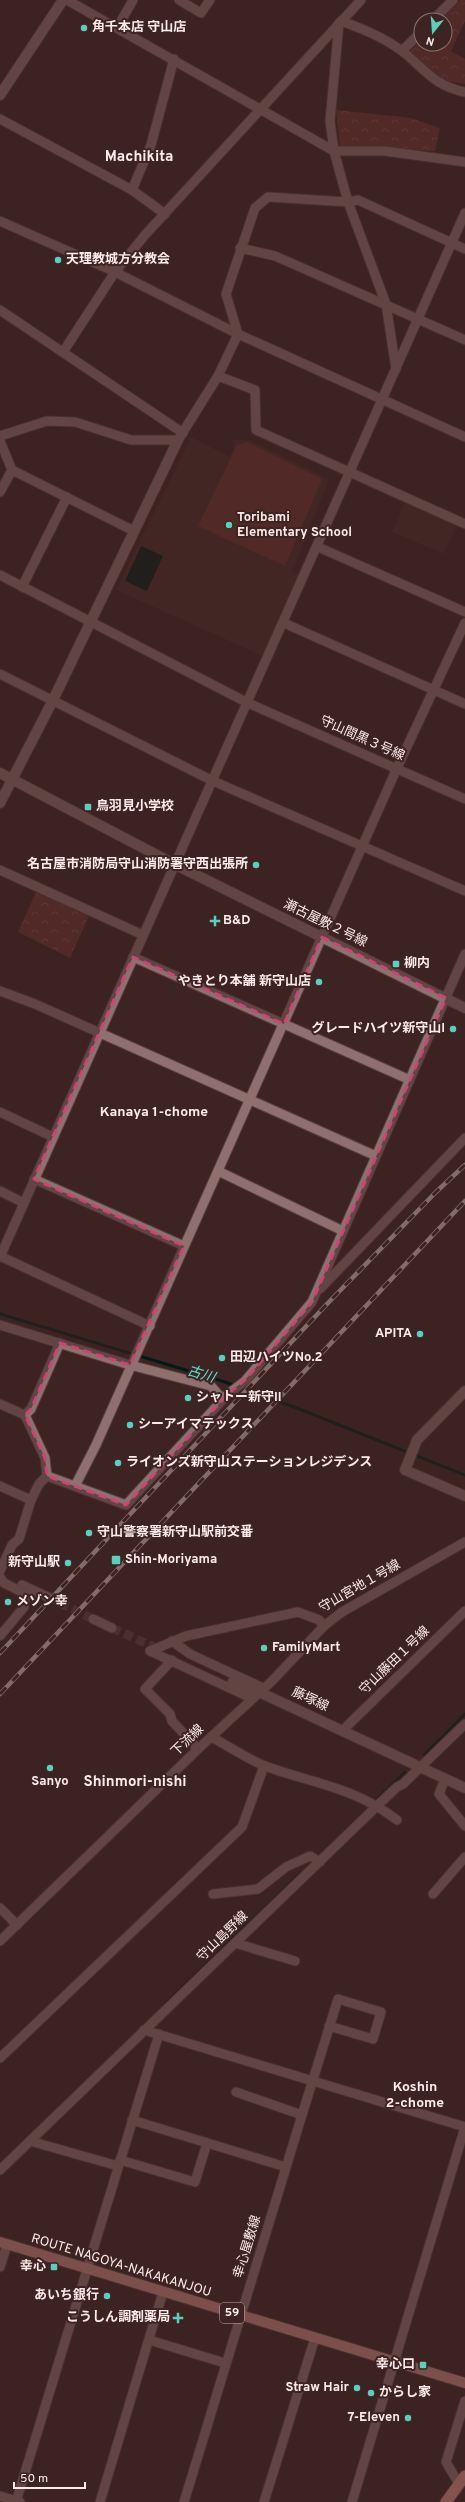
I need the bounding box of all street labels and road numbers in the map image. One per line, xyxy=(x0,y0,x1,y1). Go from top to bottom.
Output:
street label: 守山間黒３号線 xyxy=(317,712,407,765)
street label: 瀬古屋敷２号線 xyxy=(281,896,370,951)
street label: 守山宮地１号線 xyxy=(316,1556,403,1617)
street label: 守山藤田１号線 xyxy=(356,1623,433,1698)
street label: 藤塚線 xyxy=(289,1684,331,1715)
street label: 下流線 xyxy=(168,1721,208,1760)
street label: 守山島野線 xyxy=(193,1908,252,1965)
street label: 幸心屋敷線 xyxy=(230,2213,265,2280)
street label: ROUTE NAGOYA-NAKAKANJOU xyxy=(29,2231,213,2301)
road number: 59 xyxy=(220,2303,244,2323)

